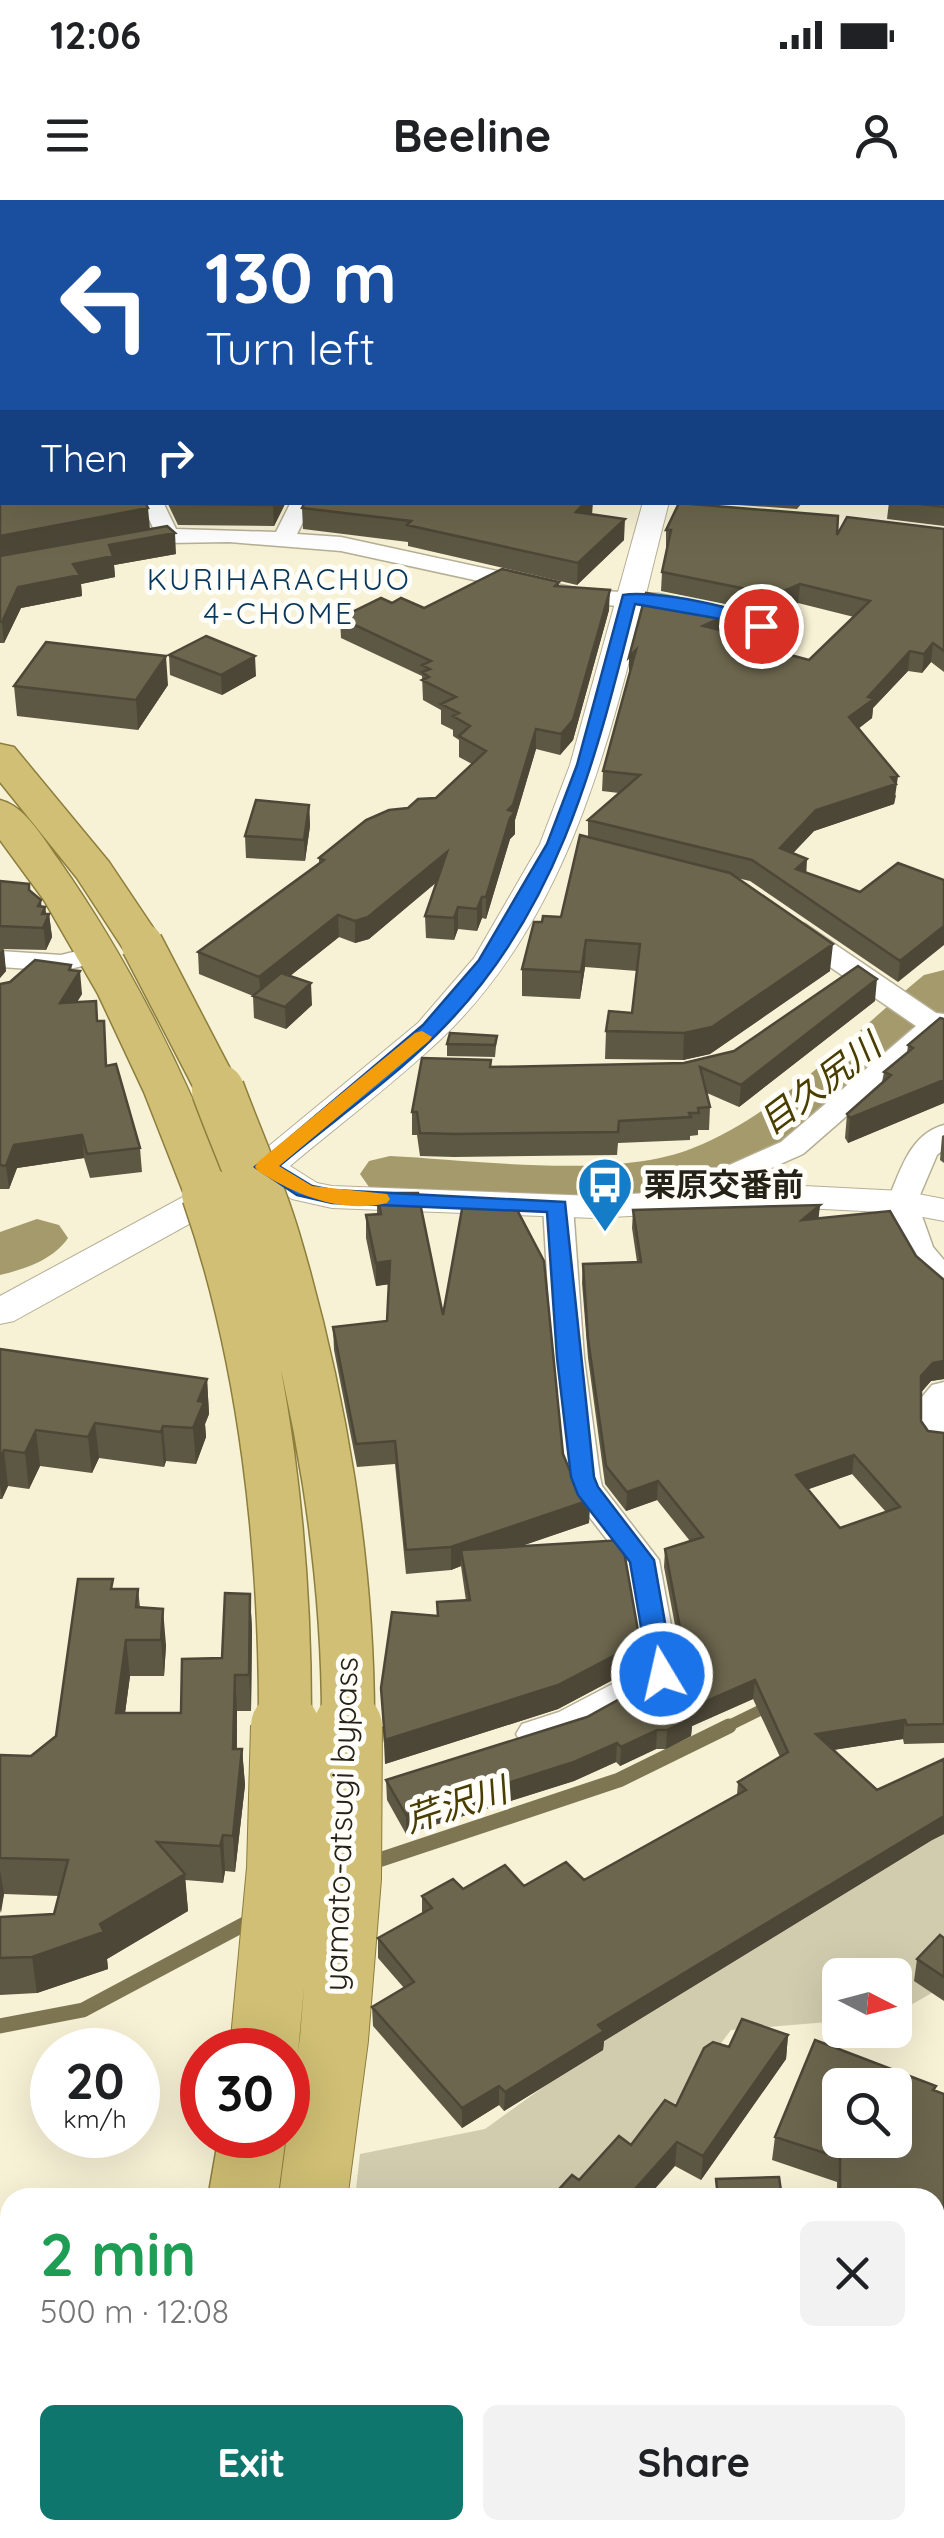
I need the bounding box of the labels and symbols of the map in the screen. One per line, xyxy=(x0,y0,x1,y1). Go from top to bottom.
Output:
district label: KURIHARACHUO 4-CHOME xyxy=(147,560,411,632)
pin xyxy=(719,584,804,669)
water label: 目久尻川 xyxy=(750,1021,892,1143)
bus stop icon: 栗原交番前 xyxy=(575,1155,635,1234)
place label: 栗原交番前 xyxy=(644,1164,804,1204)
position arrow xyxy=(610,1622,714,1726)
street label: yamato-atsugi bypass xyxy=(314,1656,366,1992)
water label: 芹沢川 xyxy=(399,1766,516,1841)
north arrow xyxy=(822,1958,912,2048)
speed limit sign: 30 xyxy=(180,2028,310,2158)

